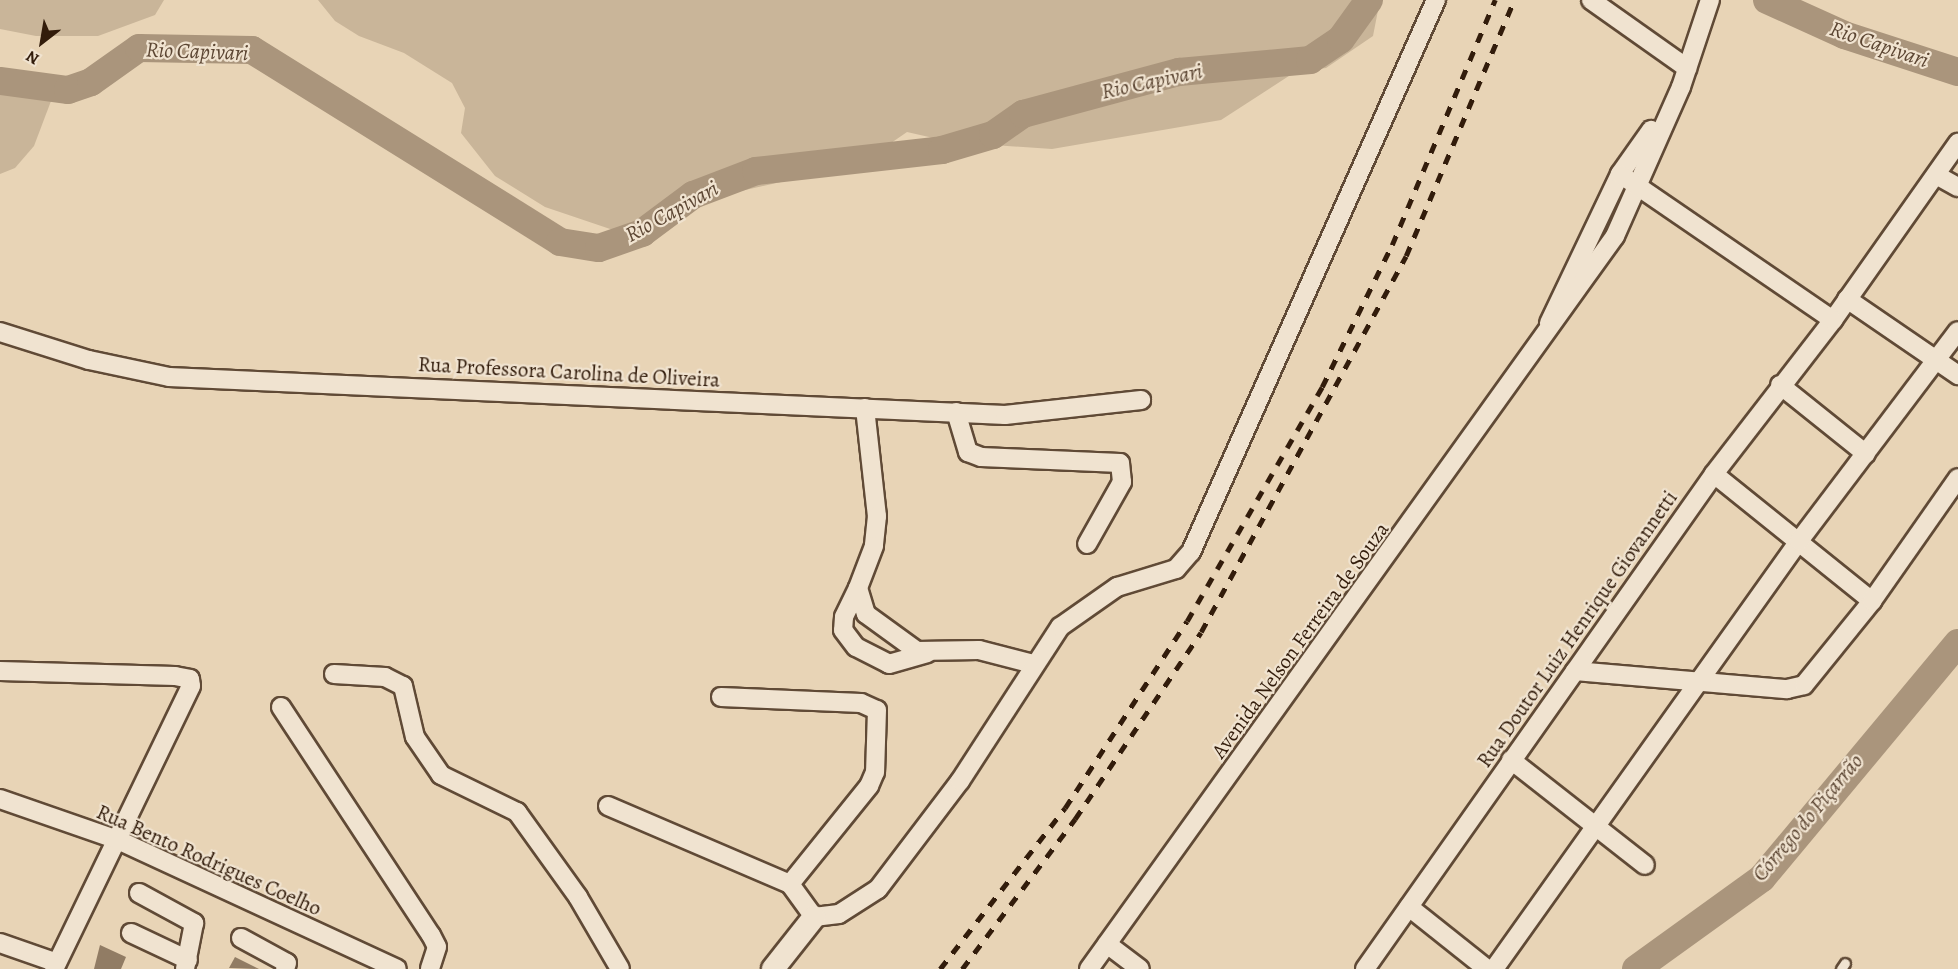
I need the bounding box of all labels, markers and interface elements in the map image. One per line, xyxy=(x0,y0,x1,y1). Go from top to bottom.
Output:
north arrow xyxy=(12,12,72,72)
water label: Rio Capivari xyxy=(1826,16,1932,74)
water label: Rio Capivari xyxy=(145,37,249,67)
text: N xyxy=(22,45,43,70)
water label: Rio Capivari xyxy=(1099,58,1205,106)
water label: Rio Capivari xyxy=(621,176,723,248)
street label: Rua Professora Carolina de Oliveira xyxy=(417,352,721,392)
street label: Rua Doutor Luiz Henrique Giovannetti xyxy=(1471,486,1683,772)
street label: Avenida Nelson Ferreira de Souza xyxy=(1206,517,1394,763)
water label: Córrego do Piçarrão xyxy=(1747,749,1869,887)
street label: Rua Bento Rodrigues Coelho xyxy=(93,799,325,921)

